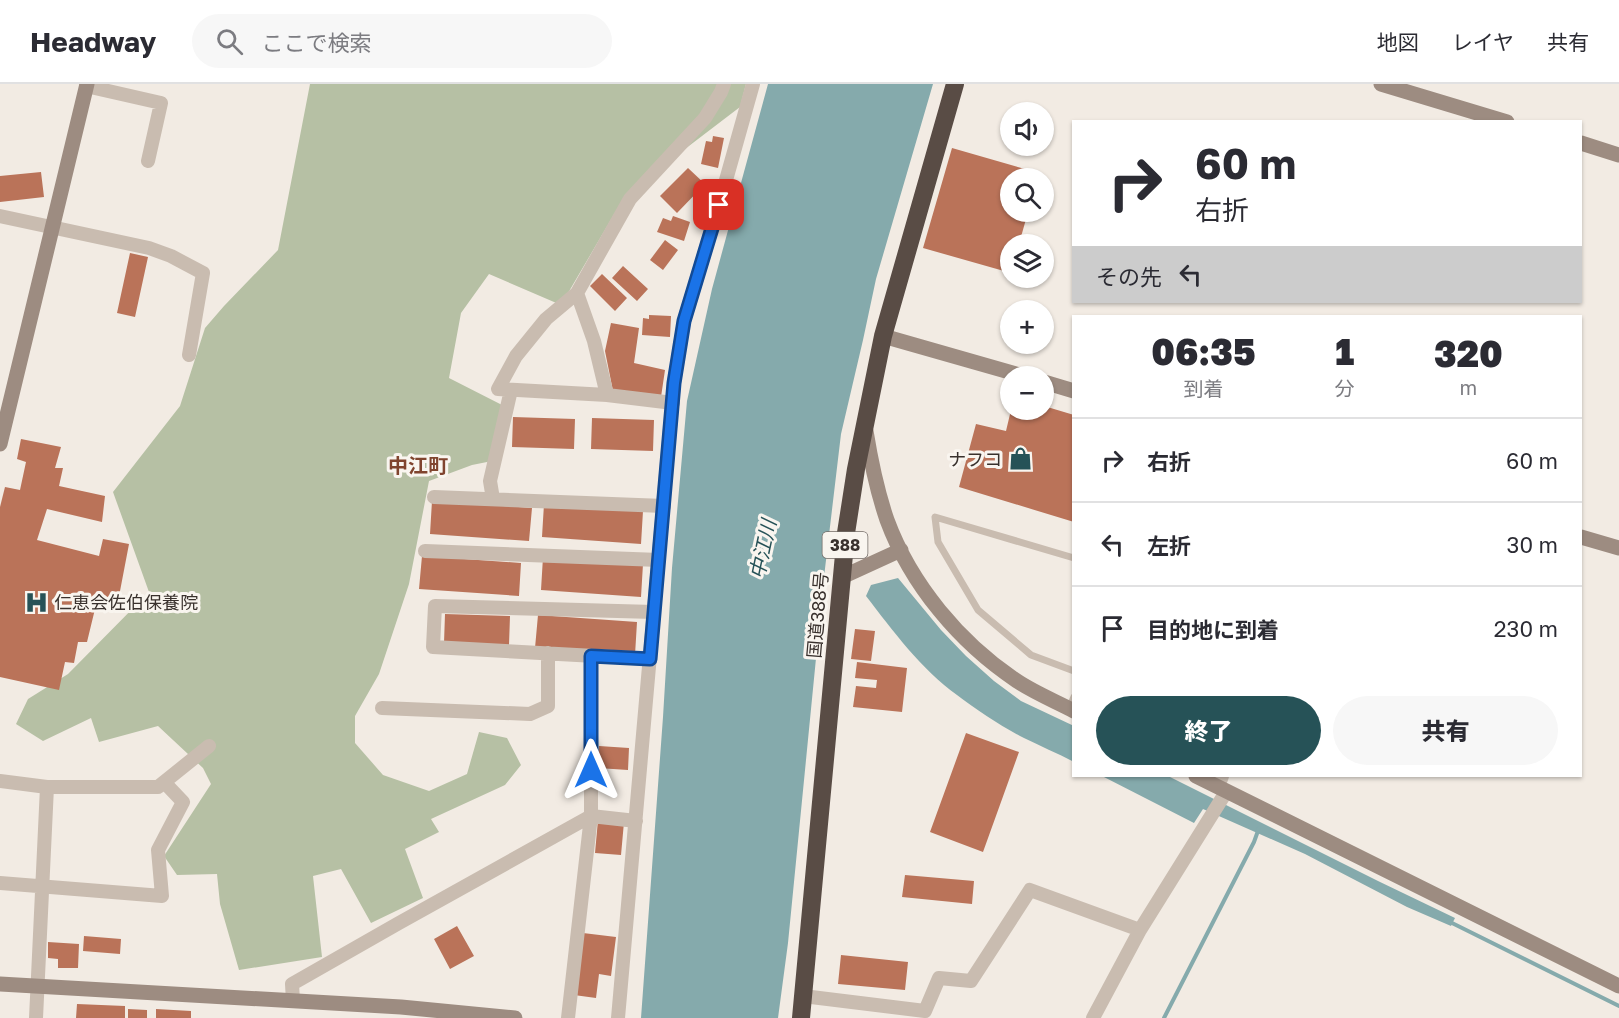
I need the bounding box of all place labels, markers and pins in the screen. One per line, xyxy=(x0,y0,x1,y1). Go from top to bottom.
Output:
pin xyxy=(693,179,744,230)
shop icon: ナフコ xyxy=(1007,446,1033,472)
place label: ナフコ xyxy=(948,448,1002,470)
hospital icon: 仁恵会佐伯保養院 xyxy=(23,589,49,615)
place label: 仁恵会佐伯保養院 xyxy=(54,591,198,613)

